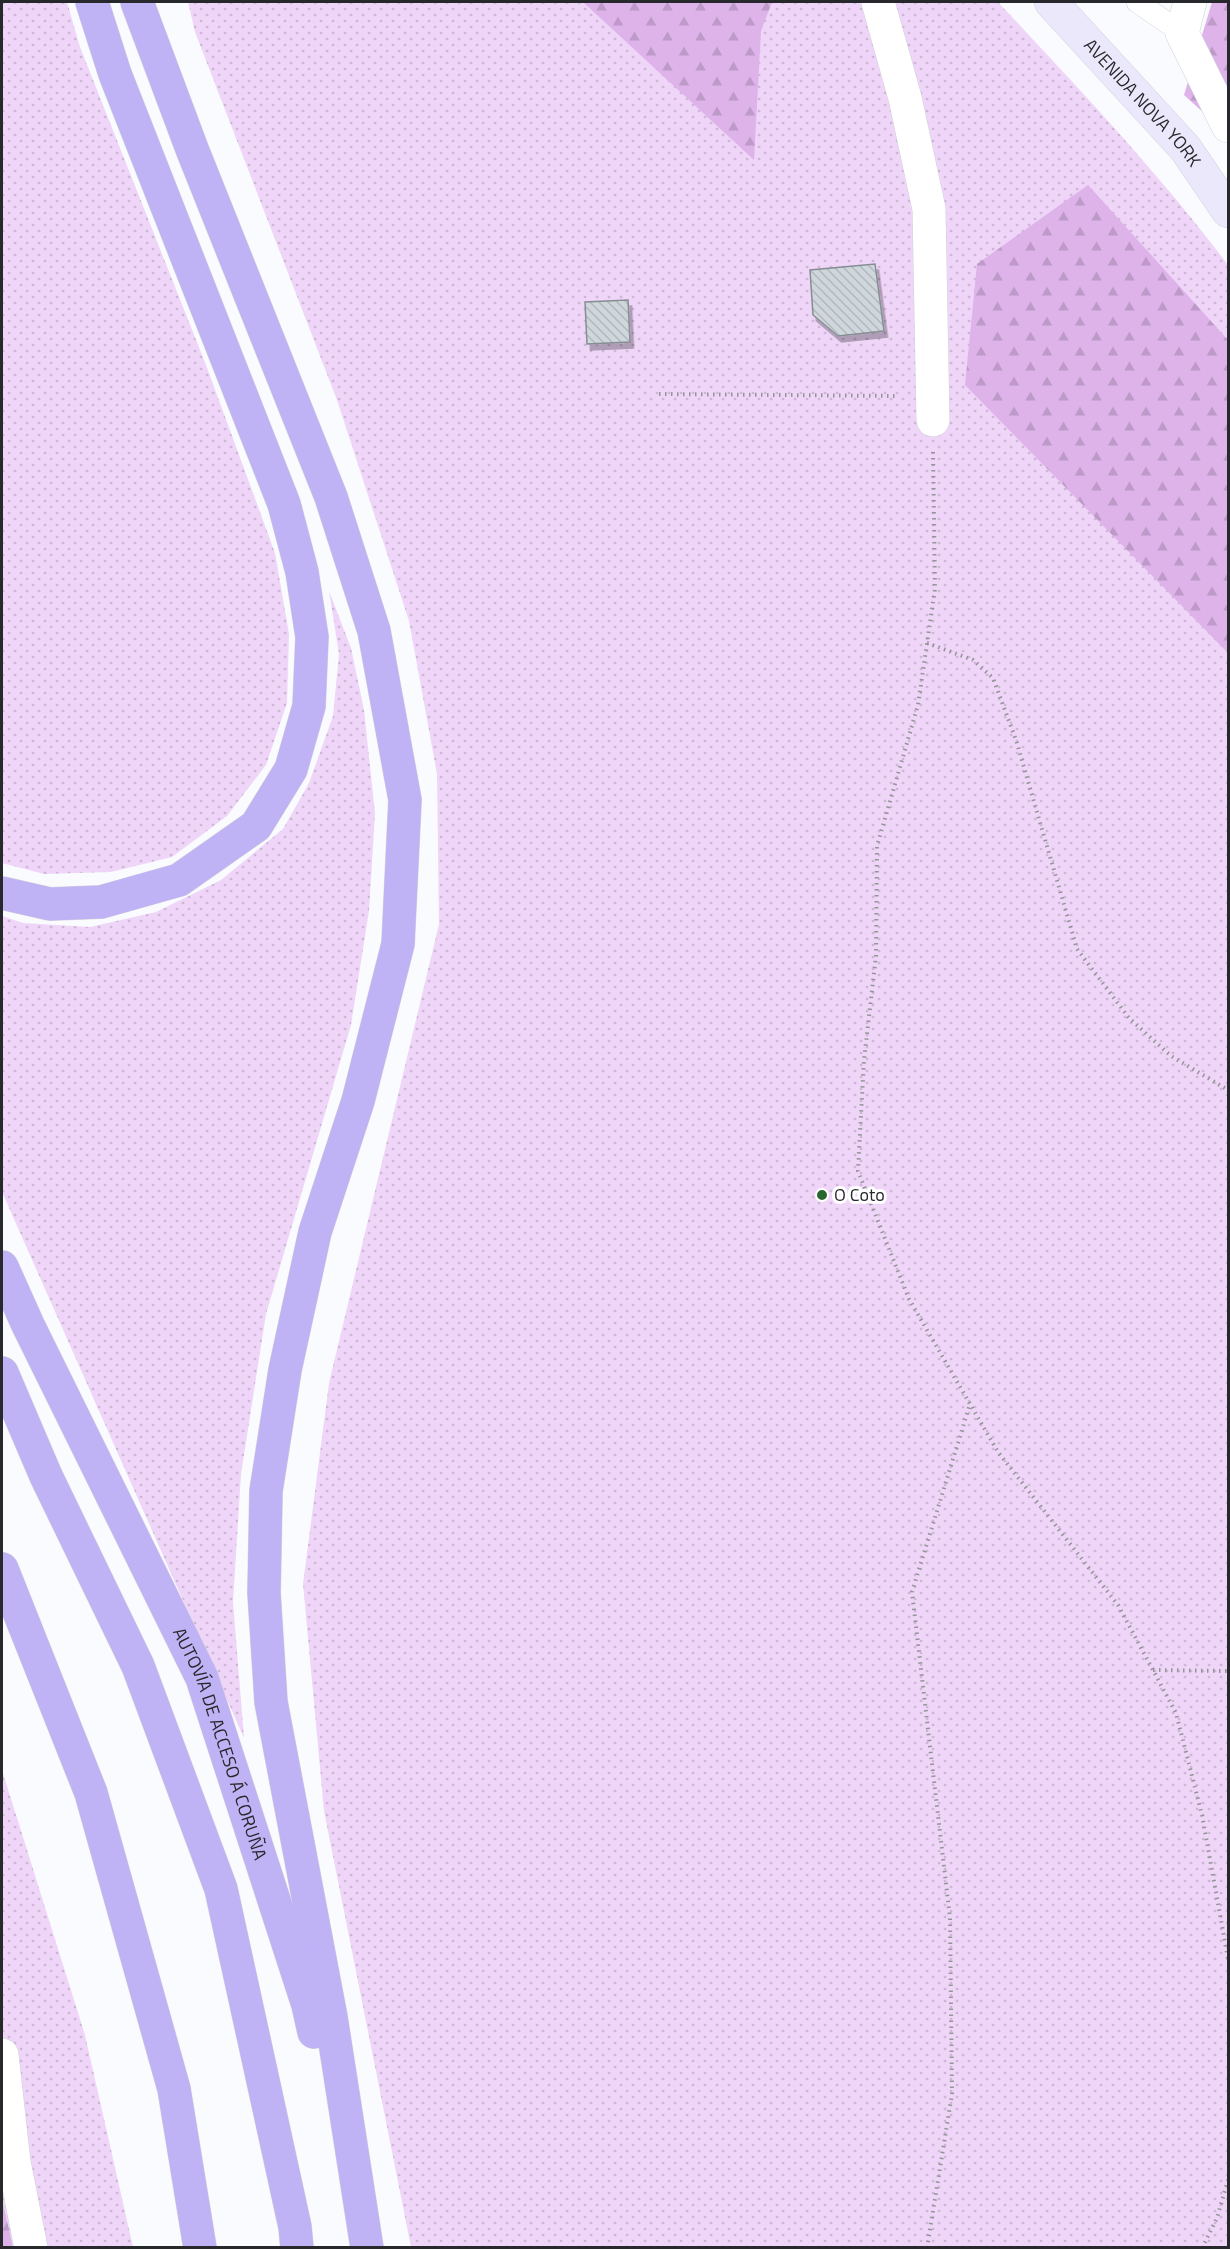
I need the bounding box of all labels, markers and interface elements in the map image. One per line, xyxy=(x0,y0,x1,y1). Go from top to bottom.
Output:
street label: AVENIDA NOVA YORK xyxy=(1078,32,1208,172)
place label: O Coto xyxy=(834,1181,885,1208)
marker: O Coto xyxy=(815,1188,829,1202)
street label: AUTOVÍA DE ACCESO Á CORUÑA xyxy=(166,1623,274,1864)

